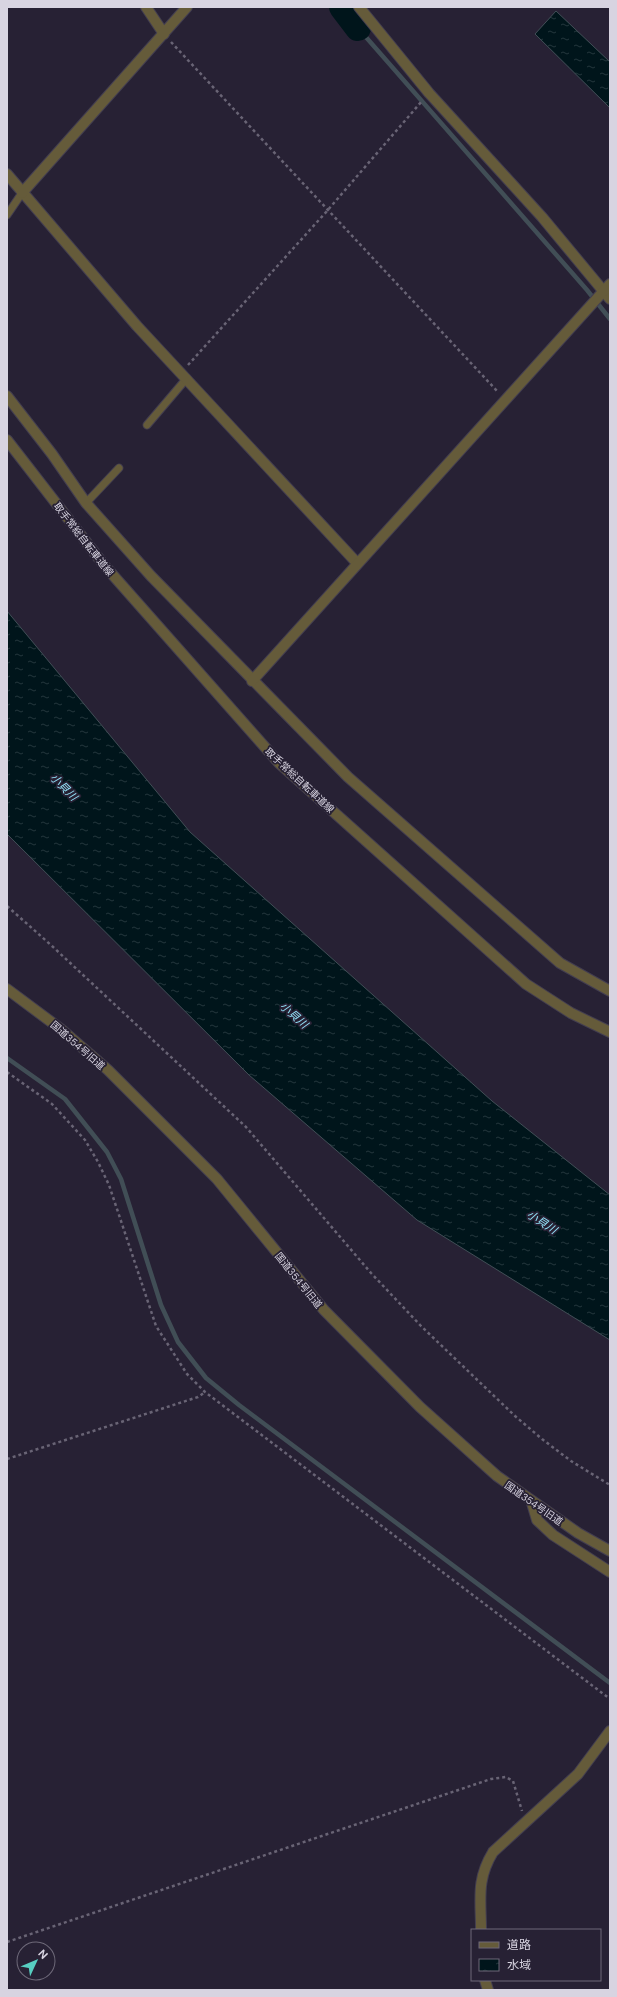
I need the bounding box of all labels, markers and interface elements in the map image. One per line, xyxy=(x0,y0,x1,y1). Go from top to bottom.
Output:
street label: 取手常総自転車道線 xyxy=(51,500,116,579)
street label: 取手常総自転車道線 xyxy=(262,745,337,816)
water label: 小貝川 xyxy=(47,770,81,804)
water label: 小貝川 xyxy=(277,999,312,1032)
street label: 国道354号旧道 xyxy=(48,1018,108,1073)
water label: 小貝川 xyxy=(524,1207,560,1237)
street label: 国道354号旧道 xyxy=(272,1250,325,1311)
street label: 国道354号旧道 xyxy=(502,1479,565,1528)
legend xyxy=(471,1929,601,1981)
text: 道路 xyxy=(507,1937,531,1953)
north arrow xyxy=(16,1941,56,1981)
text: N xyxy=(35,1946,51,1962)
text: 水域 xyxy=(507,1957,531,1973)

